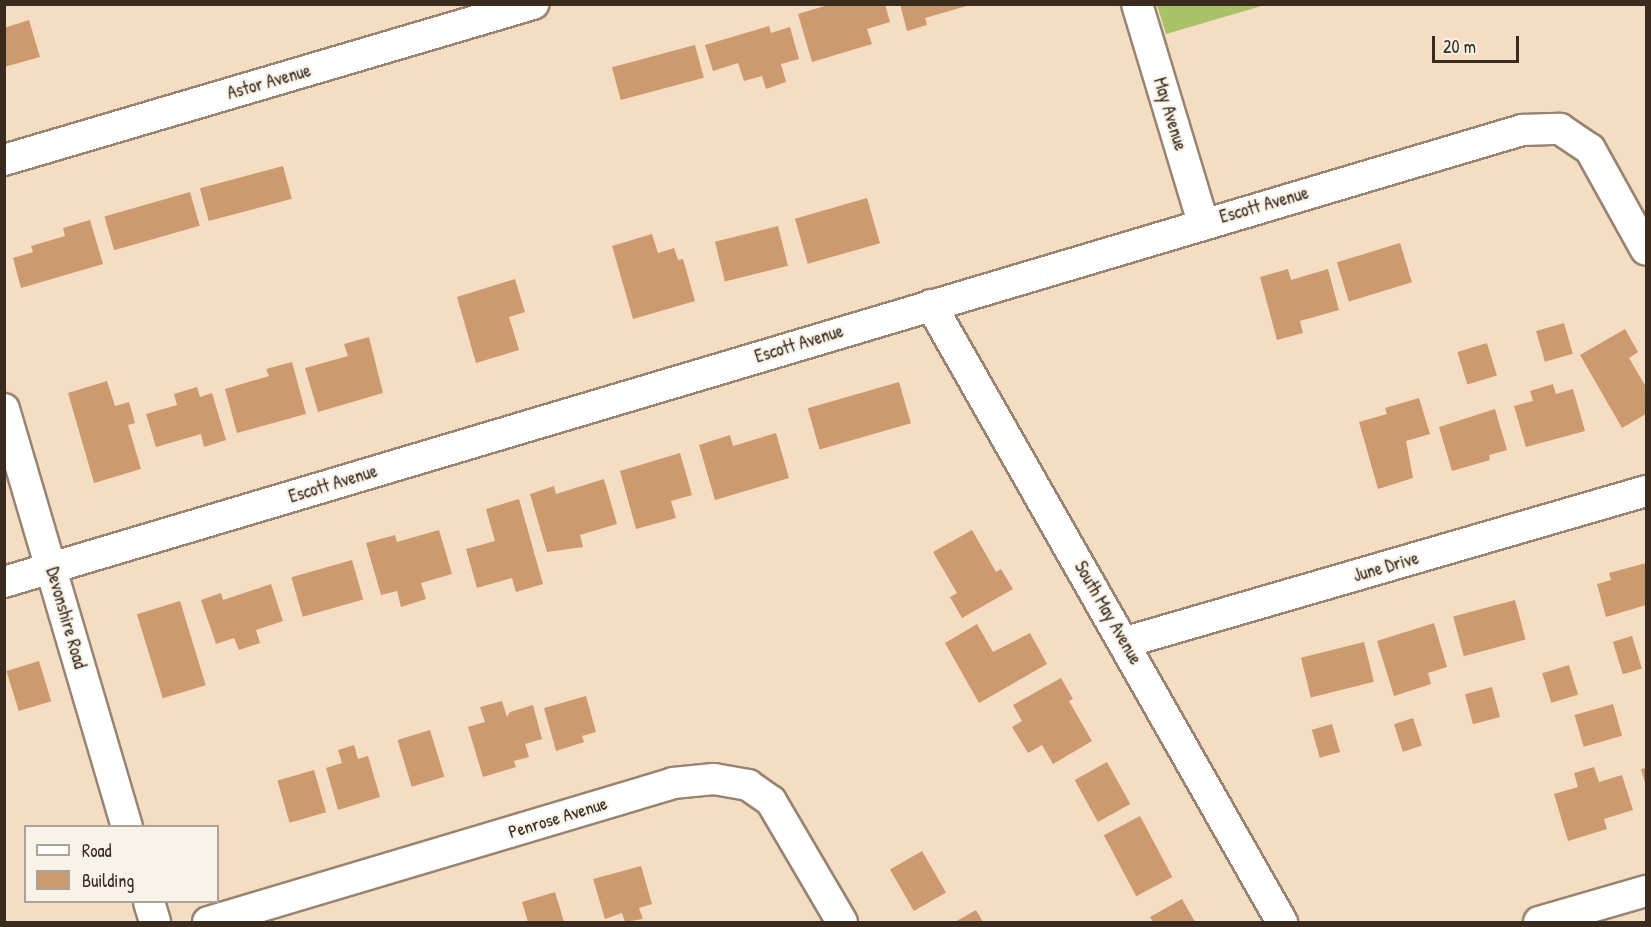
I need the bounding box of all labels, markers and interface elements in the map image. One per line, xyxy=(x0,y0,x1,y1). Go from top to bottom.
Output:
scale bar xyxy=(1435,24,1522,62)
text: 20 m xyxy=(1443,34,1476,59)
street label: Astor Avenue xyxy=(225,60,313,104)
street label: May Avenue xyxy=(1149,75,1191,153)
street label: Escott Avenue xyxy=(1217,182,1311,228)
street label: Escott Avenue xyxy=(752,320,846,368)
street label: Escott Avenue xyxy=(286,460,380,508)
street label: June Drive xyxy=(1351,547,1421,587)
street label: South May Avenue xyxy=(1070,557,1146,669)
street label: Devonshire Road xyxy=(41,565,91,671)
street label: Penrose Avenue xyxy=(506,793,610,843)
legend xyxy=(24,825,219,903)
text: Road xyxy=(82,838,112,863)
text: Building xyxy=(82,868,134,893)

